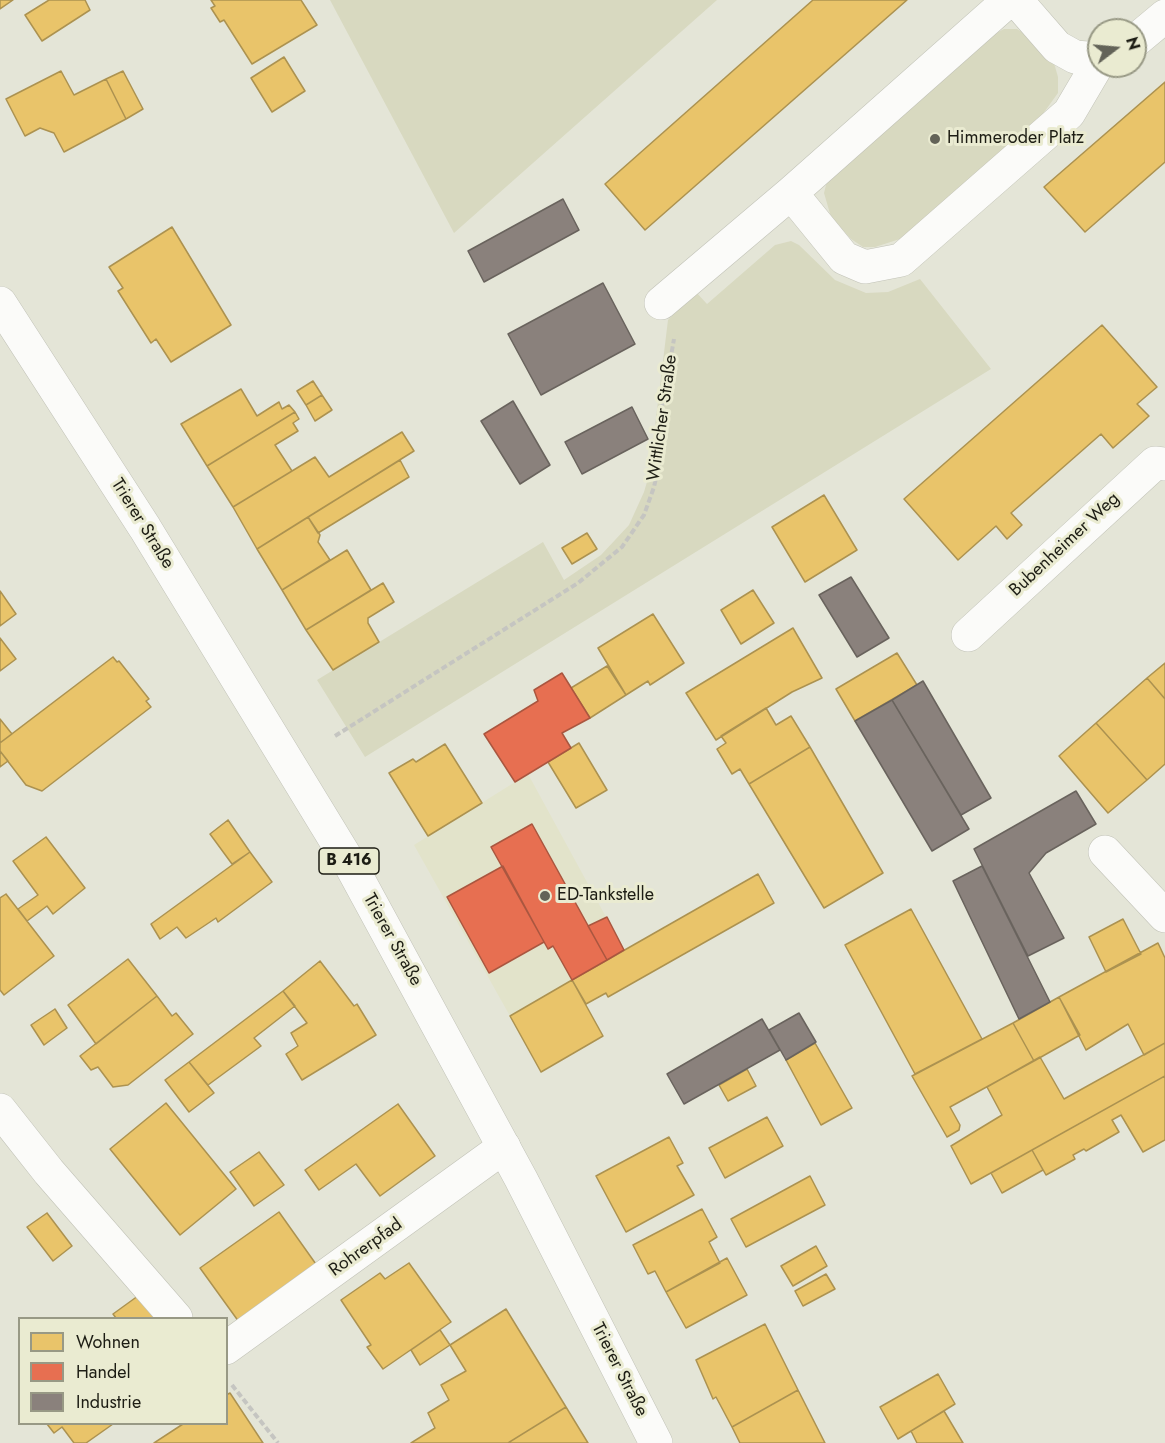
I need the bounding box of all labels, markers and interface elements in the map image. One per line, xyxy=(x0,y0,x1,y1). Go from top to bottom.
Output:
north arrow xyxy=(1087,18,1147,78)
text: N xyxy=(1120,34,1146,53)
place label: Himmeroder Platz xyxy=(947,128,1084,150)
marker: Himmeroder Platz xyxy=(928,132,942,146)
street label: Wittlicher Straße xyxy=(643,353,683,483)
street label: Trierer Straße xyxy=(106,475,178,573)
street label: Bubenheimer Weg xyxy=(1005,488,1125,602)
road number: B 416 xyxy=(319,848,379,874)
place label: ED-Tankstelle xyxy=(557,885,654,907)
marker: ED-Tankstelle xyxy=(538,889,552,903)
street label: Trierer Straße xyxy=(358,890,426,990)
street label: Rohrerpfad xyxy=(325,1214,407,1282)
legend xyxy=(18,1317,228,1425)
street label: Trierer Straße xyxy=(586,1320,652,1420)
text: Wohnen xyxy=(76,1329,140,1355)
text: Handel xyxy=(76,1359,131,1385)
text: Industrie xyxy=(76,1389,141,1415)

